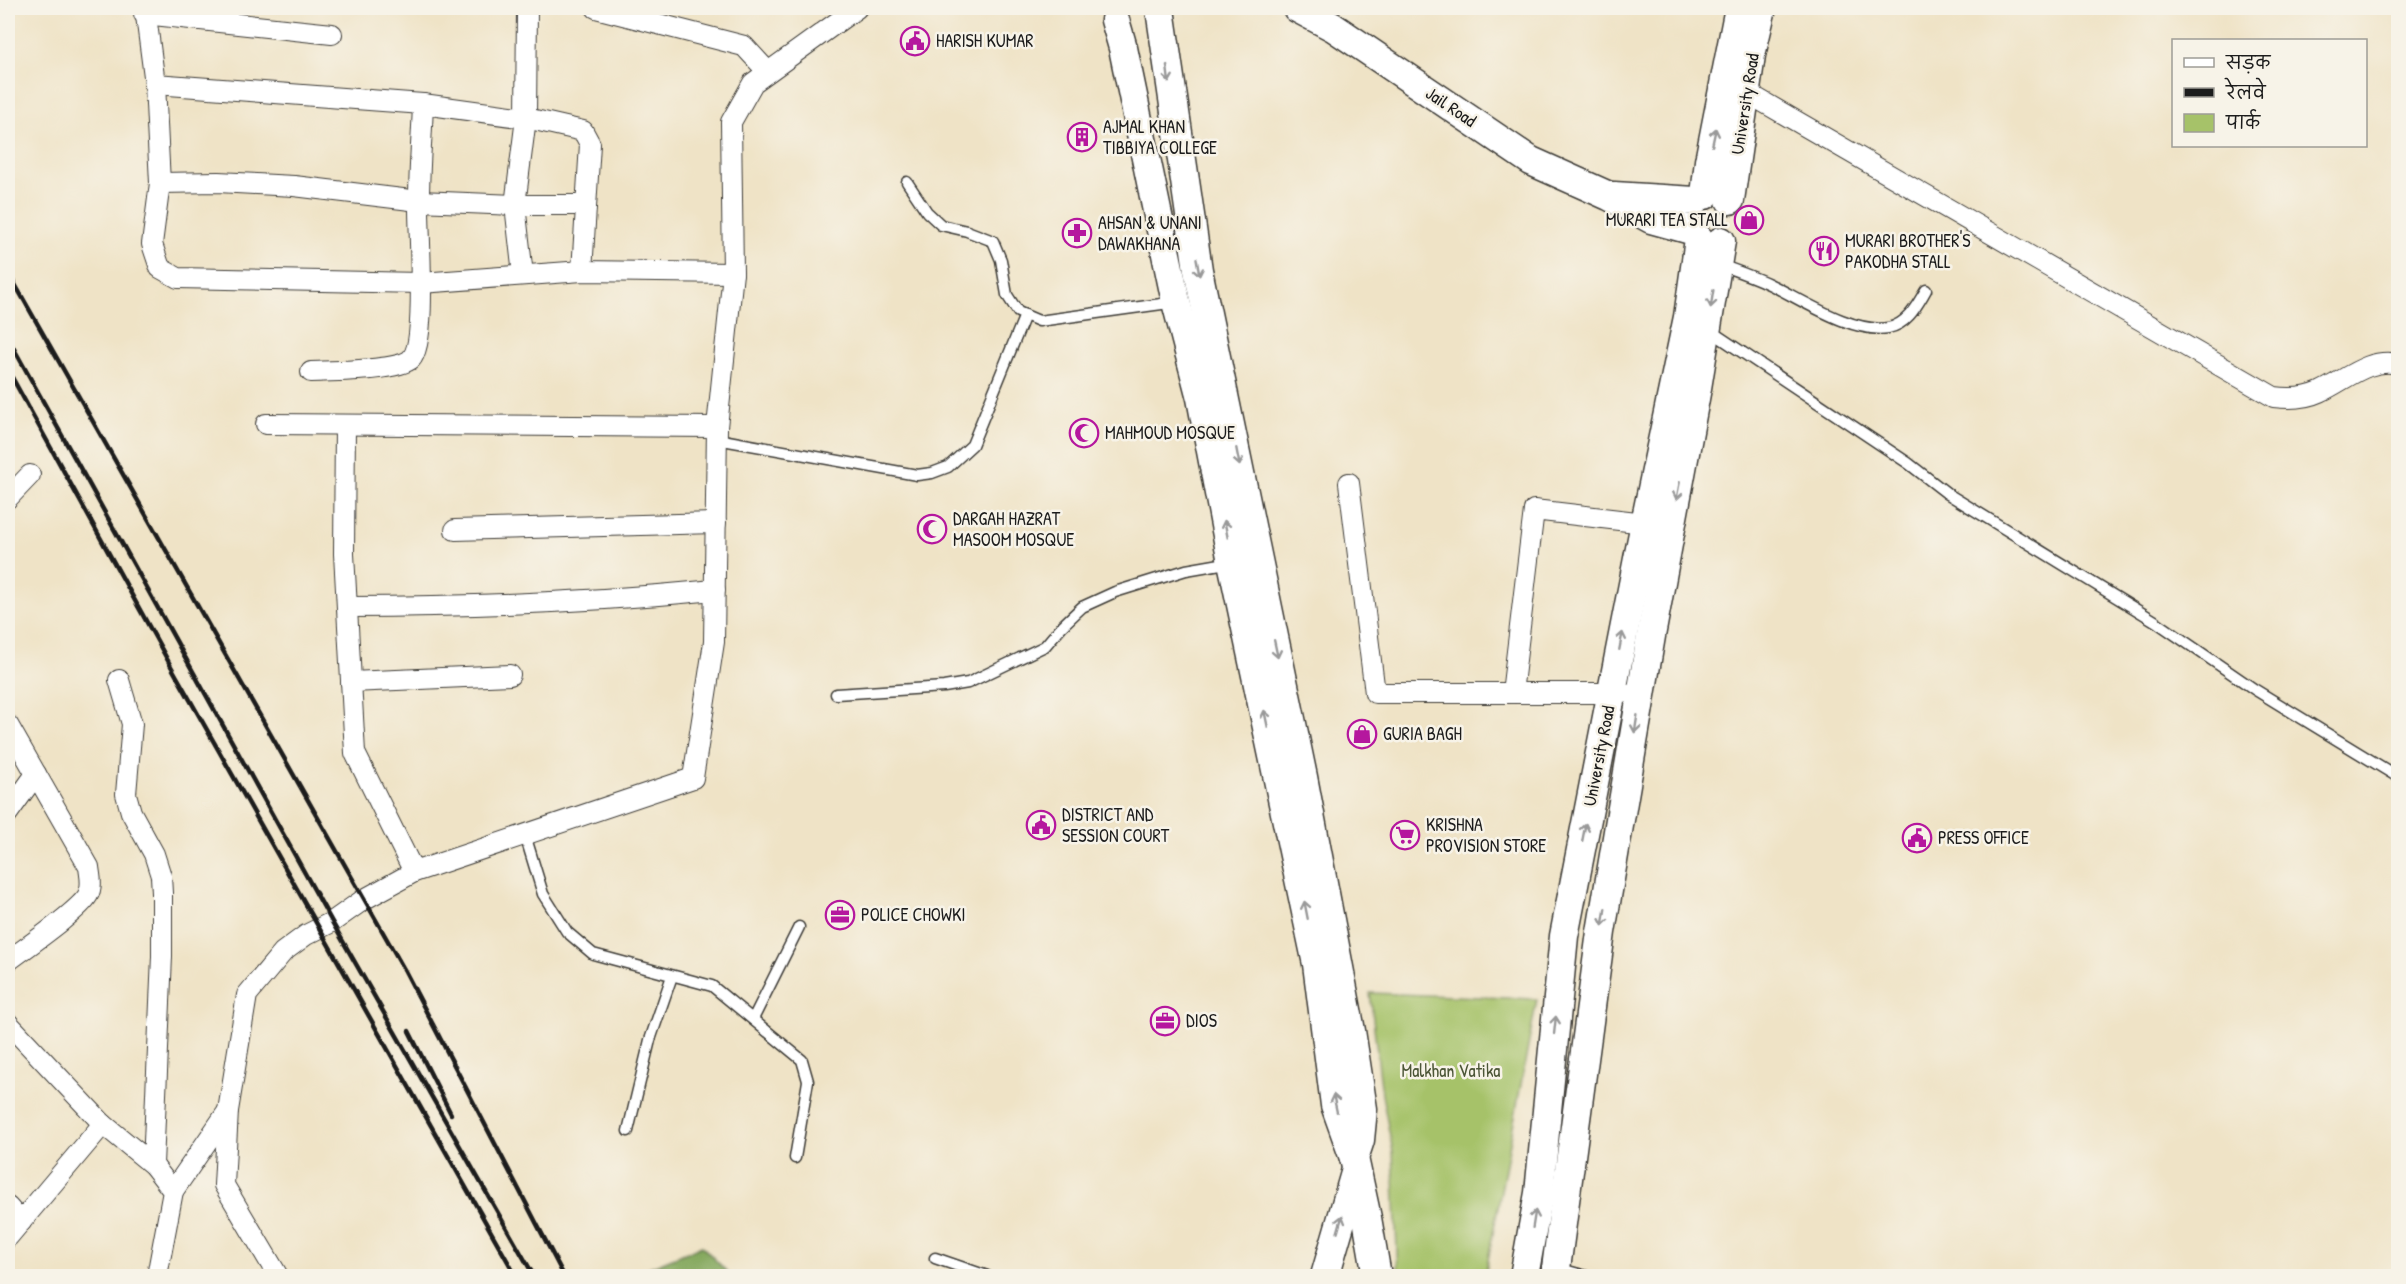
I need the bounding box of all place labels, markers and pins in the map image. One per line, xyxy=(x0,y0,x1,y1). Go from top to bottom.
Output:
public building icon: HARISH KUMAR xyxy=(899,25,931,57)
place label: HARISH KUMAR xyxy=(936,28,1033,53)
place label: AJMAL KHAN TIBBIYA COLLEGE xyxy=(1103,114,1217,160)
building icon: AJMAL KHAN TIBBIYA COLLEGE xyxy=(1066,121,1098,153)
shop icon: MURARI TEA STALL xyxy=(1733,204,1765,236)
place label: MURARI TEA STALL xyxy=(1606,207,1728,232)
place label: AHSAN & UNANI DAWAKHANA xyxy=(1098,210,1202,256)
pharmacy icon: AHSAN & UNANI DAWAKHANA xyxy=(1061,217,1093,249)
place label: MURARI BROTHER'S PAKODHA STALL xyxy=(1845,228,1971,274)
restaurant icon: MURARI BROTHER'S PAKODHA STALL xyxy=(1808,235,1840,267)
mosque icon: MAHMOUD MOSQUE xyxy=(1068,417,1100,449)
place label: MAHMOUD MOSQUE xyxy=(1105,420,1235,445)
place label: DARGAH HAZRAT MASOOM MOSQUE xyxy=(953,506,1074,552)
mosque icon: DARGAH HAZRAT MASOOM MOSQUE xyxy=(916,513,948,545)
shop icon: GURIA BAGH xyxy=(1346,718,1378,750)
place label: GURIA BAGH xyxy=(1383,721,1462,746)
place label: DISTRICT AND SESSION COURT xyxy=(1062,802,1170,848)
public building icon: DISTRICT AND SESSION COURT xyxy=(1025,809,1057,841)
place label: KRISHNA PROVISION STORE xyxy=(1426,812,1546,858)
supermarket icon: KRISHNA PROVISION STORE xyxy=(1389,819,1421,851)
public building icon: PRESS OFFICE xyxy=(1901,822,1933,854)
place label: PRESS OFFICE xyxy=(1938,825,2029,850)
office icon: POLICE CHOWKI xyxy=(824,899,856,931)
place label: POLICE CHOWKI xyxy=(861,902,966,927)
office icon: DIOS xyxy=(1149,1005,1181,1037)
place label: DIOS xyxy=(1186,1008,1217,1033)

